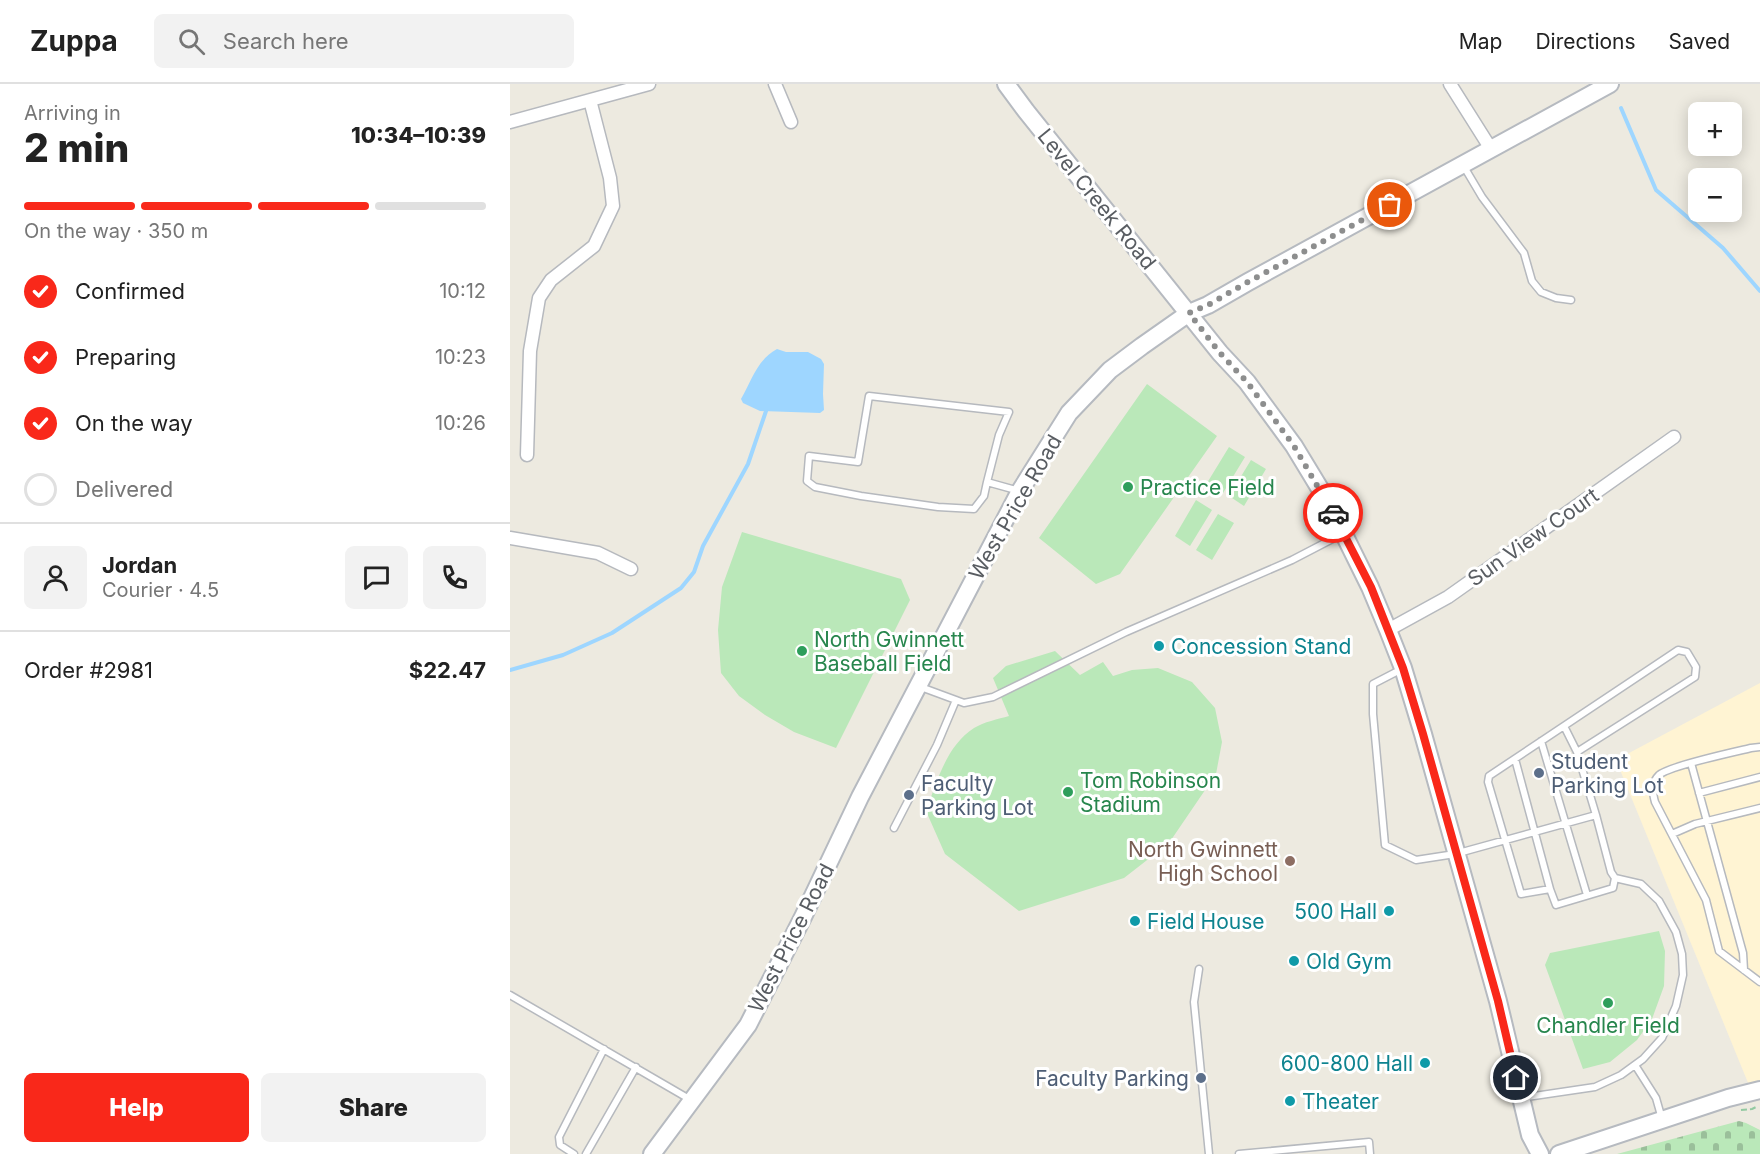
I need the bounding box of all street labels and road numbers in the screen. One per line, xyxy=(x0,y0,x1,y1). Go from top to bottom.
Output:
street label: Level Creek Road xyxy=(1033,124,1161,274)
street label: West Price Road xyxy=(963,430,1067,584)
street label: Sun View Court xyxy=(1463,482,1603,591)
street label: West Price Road xyxy=(743,860,839,1016)

